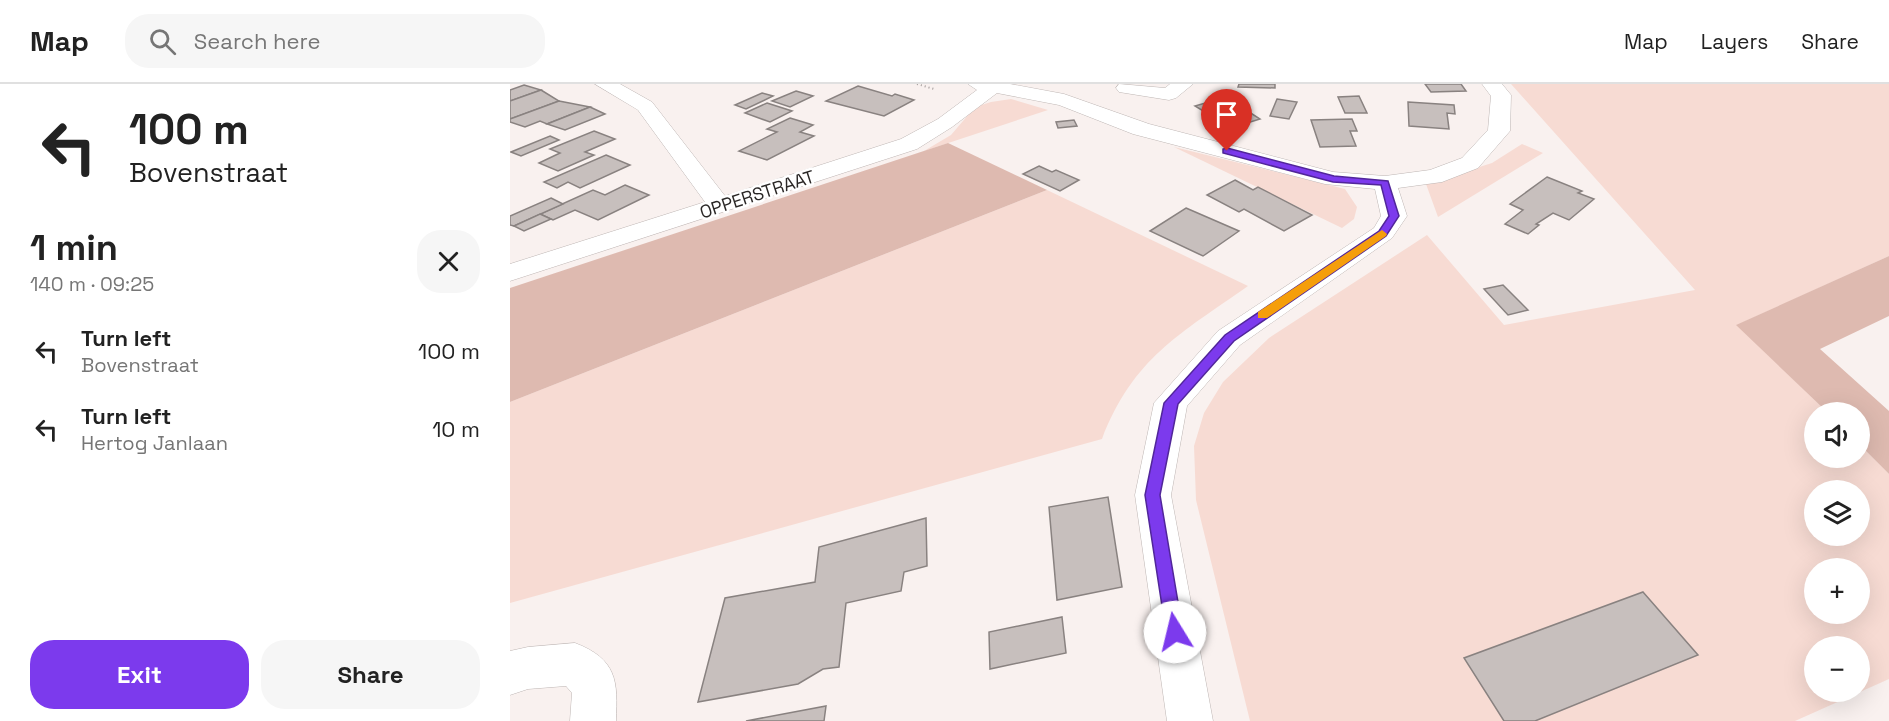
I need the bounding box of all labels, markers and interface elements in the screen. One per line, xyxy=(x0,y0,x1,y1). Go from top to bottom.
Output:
search box xyxy=(125,14,545,68)
text: Map xyxy=(30,23,89,59)
icon: search xyxy=(146,25,179,58)
text: Search here xyxy=(194,27,321,55)
text: Map xyxy=(1624,28,1668,55)
text: Layers xyxy=(1701,28,1768,55)
text: Share xyxy=(1801,28,1859,55)
pin xyxy=(1201,89,1252,151)
icon: arrive xyxy=(1210,98,1243,131)
text: 100 m xyxy=(129,103,249,156)
icon: left xyxy=(30,108,108,186)
text: Bovenstraat xyxy=(129,155,288,190)
street label: OPPERSTRAAT xyxy=(697,164,818,223)
text: 1 min xyxy=(30,225,118,271)
button: close xyxy=(417,230,480,293)
text: 140 m · 09:25 xyxy=(30,271,154,297)
text: Turn left xyxy=(81,324,171,352)
icon: left xyxy=(30,335,63,368)
text: 100 m xyxy=(418,337,480,365)
text: Bovenstraat xyxy=(81,352,199,378)
text: Turn left xyxy=(81,402,171,430)
map controls xyxy=(1804,402,1870,702)
button: sound xyxy=(1804,402,1870,468)
icon: left xyxy=(30,413,63,446)
text: 10 m xyxy=(432,415,480,443)
text: Hertog Janlaan xyxy=(81,430,228,456)
button: layers xyxy=(1804,480,1870,546)
button: + xyxy=(1804,558,1870,624)
position arrow xyxy=(1143,600,1207,664)
button: − xyxy=(1804,636,1870,702)
button: Exit xyxy=(30,640,249,709)
button: Share xyxy=(261,640,480,709)

